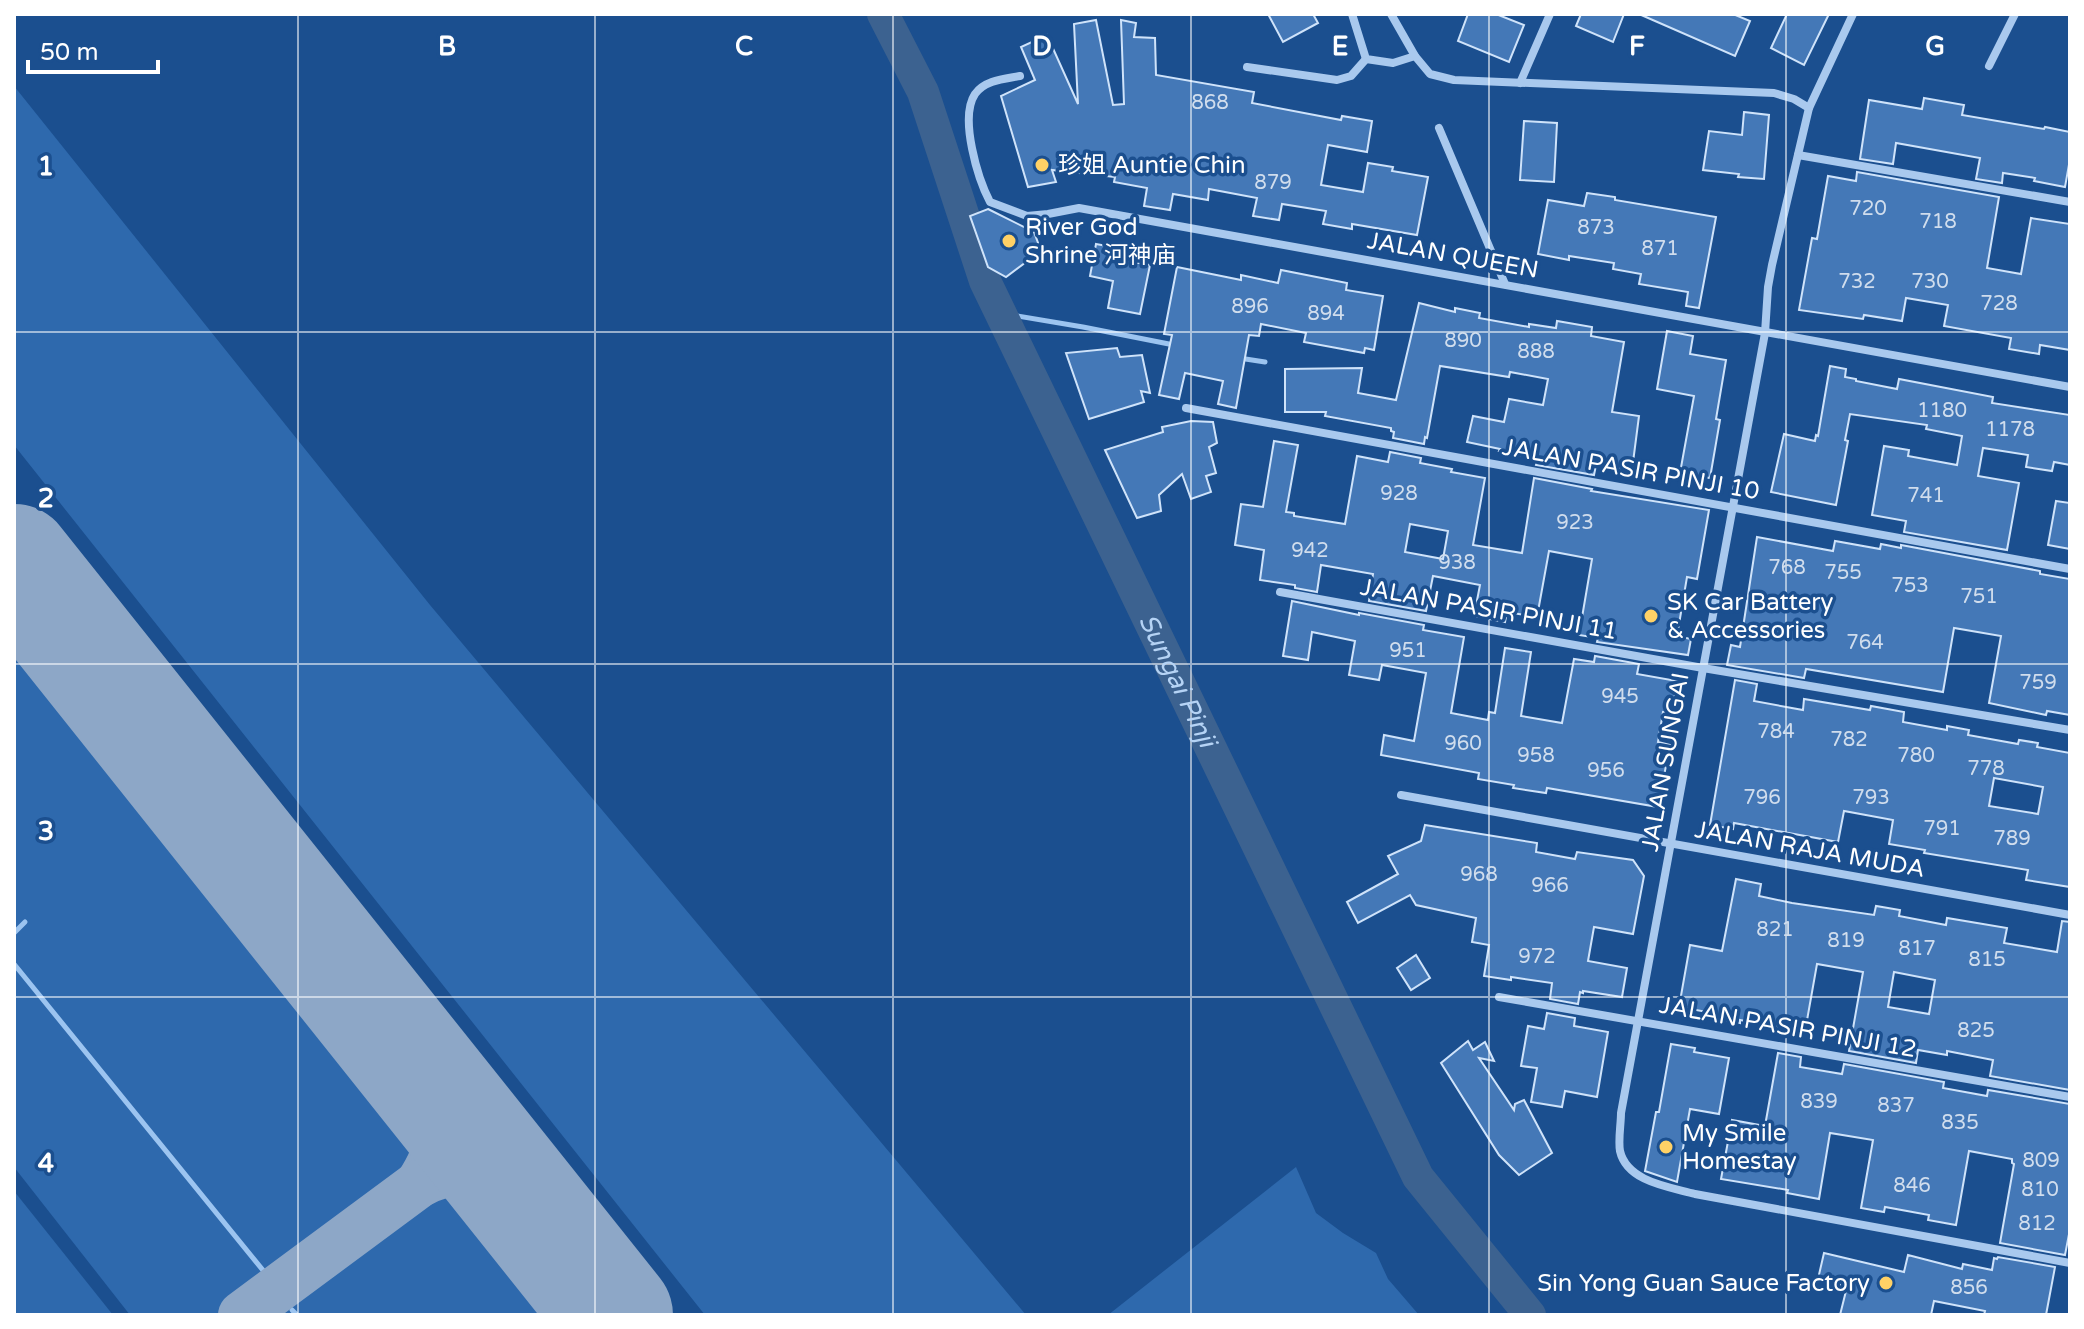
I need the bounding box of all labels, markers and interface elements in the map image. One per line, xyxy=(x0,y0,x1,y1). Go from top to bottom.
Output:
scale bar xyxy=(28,24,158,74)
text: B xyxy=(438,31,456,62)
text: C xyxy=(735,31,753,62)
text: D xyxy=(1032,31,1052,62)
text: E xyxy=(1332,31,1348,62)
text: F xyxy=(1629,31,1645,62)
text: G xyxy=(1925,31,1945,62)
text: 50 m xyxy=(40,38,98,67)
house number: 868 xyxy=(1191,91,1229,115)
text: 1 xyxy=(38,151,54,182)
place label: 珍姐 Auntie Chin xyxy=(1058,151,1246,180)
marker: 珍姐 Auntie Chin xyxy=(1033,156,1051,174)
house number: 879 xyxy=(1254,171,1292,195)
house number: 720 xyxy=(1849,197,1887,221)
house number: 718 xyxy=(1919,210,1957,234)
place label: River God Shrine 河神庙 xyxy=(1025,213,1176,270)
house number: 873 xyxy=(1577,216,1615,240)
street label: JALAN QUEEN xyxy=(1365,226,1541,285)
marker: River God Shrine 河神庙 xyxy=(1000,232,1018,250)
house number: 871 xyxy=(1641,237,1679,261)
house number: 732 xyxy=(1838,270,1876,294)
house number: 730 xyxy=(1911,270,1949,294)
house number: 728 xyxy=(1980,292,2018,316)
house number: 896 xyxy=(1231,295,1269,319)
house number: 894 xyxy=(1307,302,1345,326)
house number: 890 xyxy=(1444,329,1482,353)
house number: 888 xyxy=(1517,340,1555,364)
house number: 1180 xyxy=(1917,399,1967,423)
house number: 1178 xyxy=(1985,418,2035,442)
street label: JALAN PASIR PINJI 10 xyxy=(1500,433,1762,506)
house number: 928 xyxy=(1380,482,1418,506)
text: 2 xyxy=(38,483,54,514)
house number: 741 xyxy=(1907,484,1945,508)
house number: 923 xyxy=(1556,511,1594,535)
house number: 942 xyxy=(1291,539,1329,563)
house number: 938 xyxy=(1438,551,1476,575)
house number: 768 xyxy=(1768,556,1806,580)
house number: 755 xyxy=(1824,561,1862,585)
street label: JALAN PASIR PINJI 11 xyxy=(1358,573,1620,646)
house number: 753 xyxy=(1891,574,1929,598)
house number: 751 xyxy=(1960,585,1998,609)
place label: SK Car Battery & Accessories xyxy=(1667,588,1833,645)
marker: SK Car Battery & Accessories xyxy=(1642,607,1660,625)
water label: Sungai Pinji xyxy=(1132,609,1224,755)
house number: 764 xyxy=(1846,631,1884,655)
house number: 951 xyxy=(1389,639,1427,663)
street label: JALAN SUNGAI xyxy=(1635,670,1695,854)
house number: 759 xyxy=(2019,671,2057,695)
house number: 945 xyxy=(1601,685,1639,709)
house number: 784 xyxy=(1757,720,1795,744)
house number: 782 xyxy=(1830,728,1868,752)
house number: 960 xyxy=(1444,732,1482,756)
house number: 958 xyxy=(1517,744,1555,768)
house number: 780 xyxy=(1897,744,1935,768)
house number: 778 xyxy=(1967,757,2005,781)
house number: 956 xyxy=(1587,759,1625,783)
house number: 796 xyxy=(1743,786,1781,810)
house number: 793 xyxy=(1852,786,1890,810)
street label: JALAN RAJA MUDA xyxy=(1693,815,1927,884)
text: 3 xyxy=(38,816,54,847)
house number: 791 xyxy=(1923,817,1961,841)
house number: 789 xyxy=(1993,827,2031,851)
house number: 968 xyxy=(1460,863,1498,887)
house number: 966 xyxy=(1531,874,1569,898)
house number: 821 xyxy=(1756,918,1794,942)
house number: 819 xyxy=(1827,929,1865,953)
house number: 817 xyxy=(1898,937,1936,961)
house number: 972 xyxy=(1518,945,1556,969)
house number: 815 xyxy=(1968,948,2006,972)
street label: JALAN PASIR PINJI 12 xyxy=(1657,991,1919,1064)
house number: 825 xyxy=(1957,1019,1995,1043)
house number: 839 xyxy=(1800,1090,1838,1114)
house number: 837 xyxy=(1877,1094,1915,1118)
house number: 835 xyxy=(1941,1111,1979,1135)
place label: My Smile Homestay xyxy=(1682,1119,1797,1176)
marker: My Smile Homestay xyxy=(1657,1138,1675,1156)
text: 4 xyxy=(38,1148,54,1179)
house number: 809 xyxy=(2022,1149,2060,1173)
house number: 846 xyxy=(1893,1174,1931,1198)
house number: 810 xyxy=(2021,1178,2059,1202)
house number: 812 xyxy=(2018,1212,2056,1236)
place label: Sin Yong Guan Sauce Factory xyxy=(1537,1269,1870,1298)
marker: Sin Yong Guan Sauce Factory xyxy=(1877,1274,1895,1292)
house number: 856 xyxy=(1950,1276,1988,1300)

